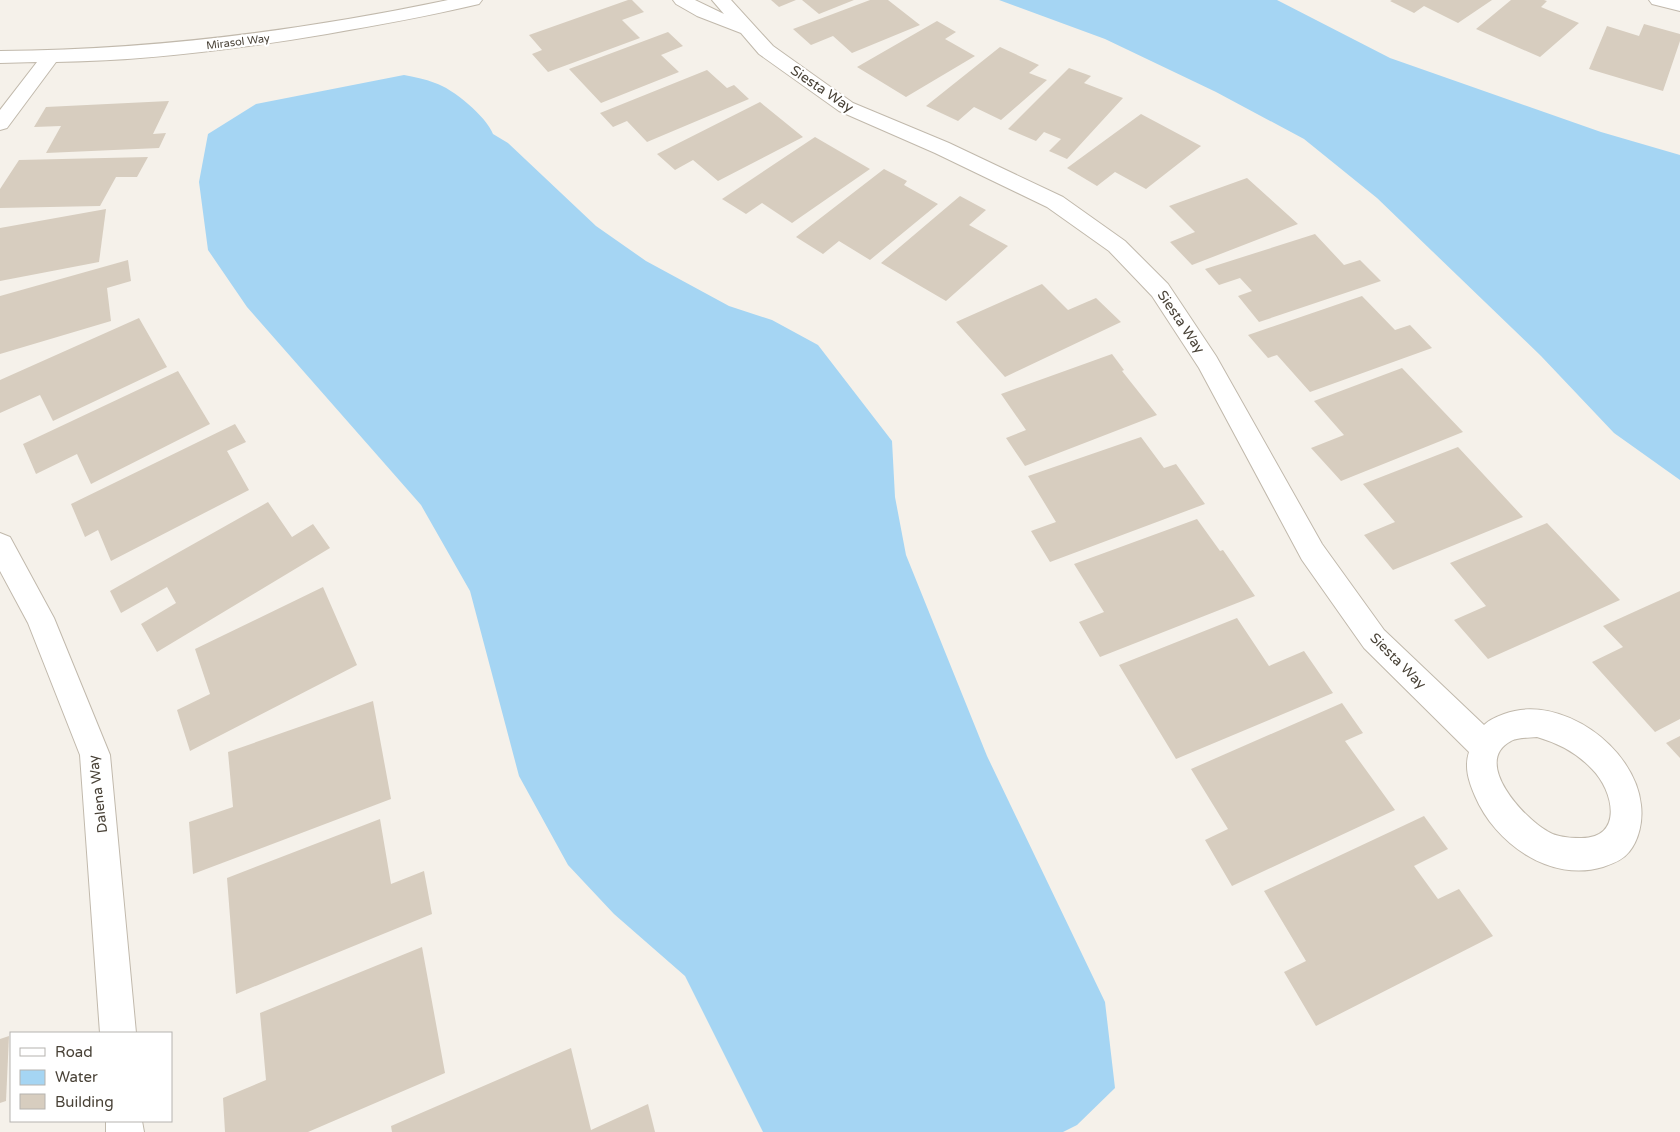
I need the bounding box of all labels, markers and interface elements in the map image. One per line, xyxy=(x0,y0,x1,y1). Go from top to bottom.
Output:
street label: Mirasol Way xyxy=(206,32,271,52)
street label: Siesta Way xyxy=(787,62,857,117)
street label: Siesta Way xyxy=(1154,287,1209,357)
street label: Siesta Way xyxy=(1366,629,1430,693)
street label: Dalena Way xyxy=(85,754,111,834)
legend xyxy=(10,1032,172,1122)
text: Road xyxy=(55,1043,93,1061)
text: Water xyxy=(55,1068,98,1086)
text: Building xyxy=(55,1093,114,1111)

